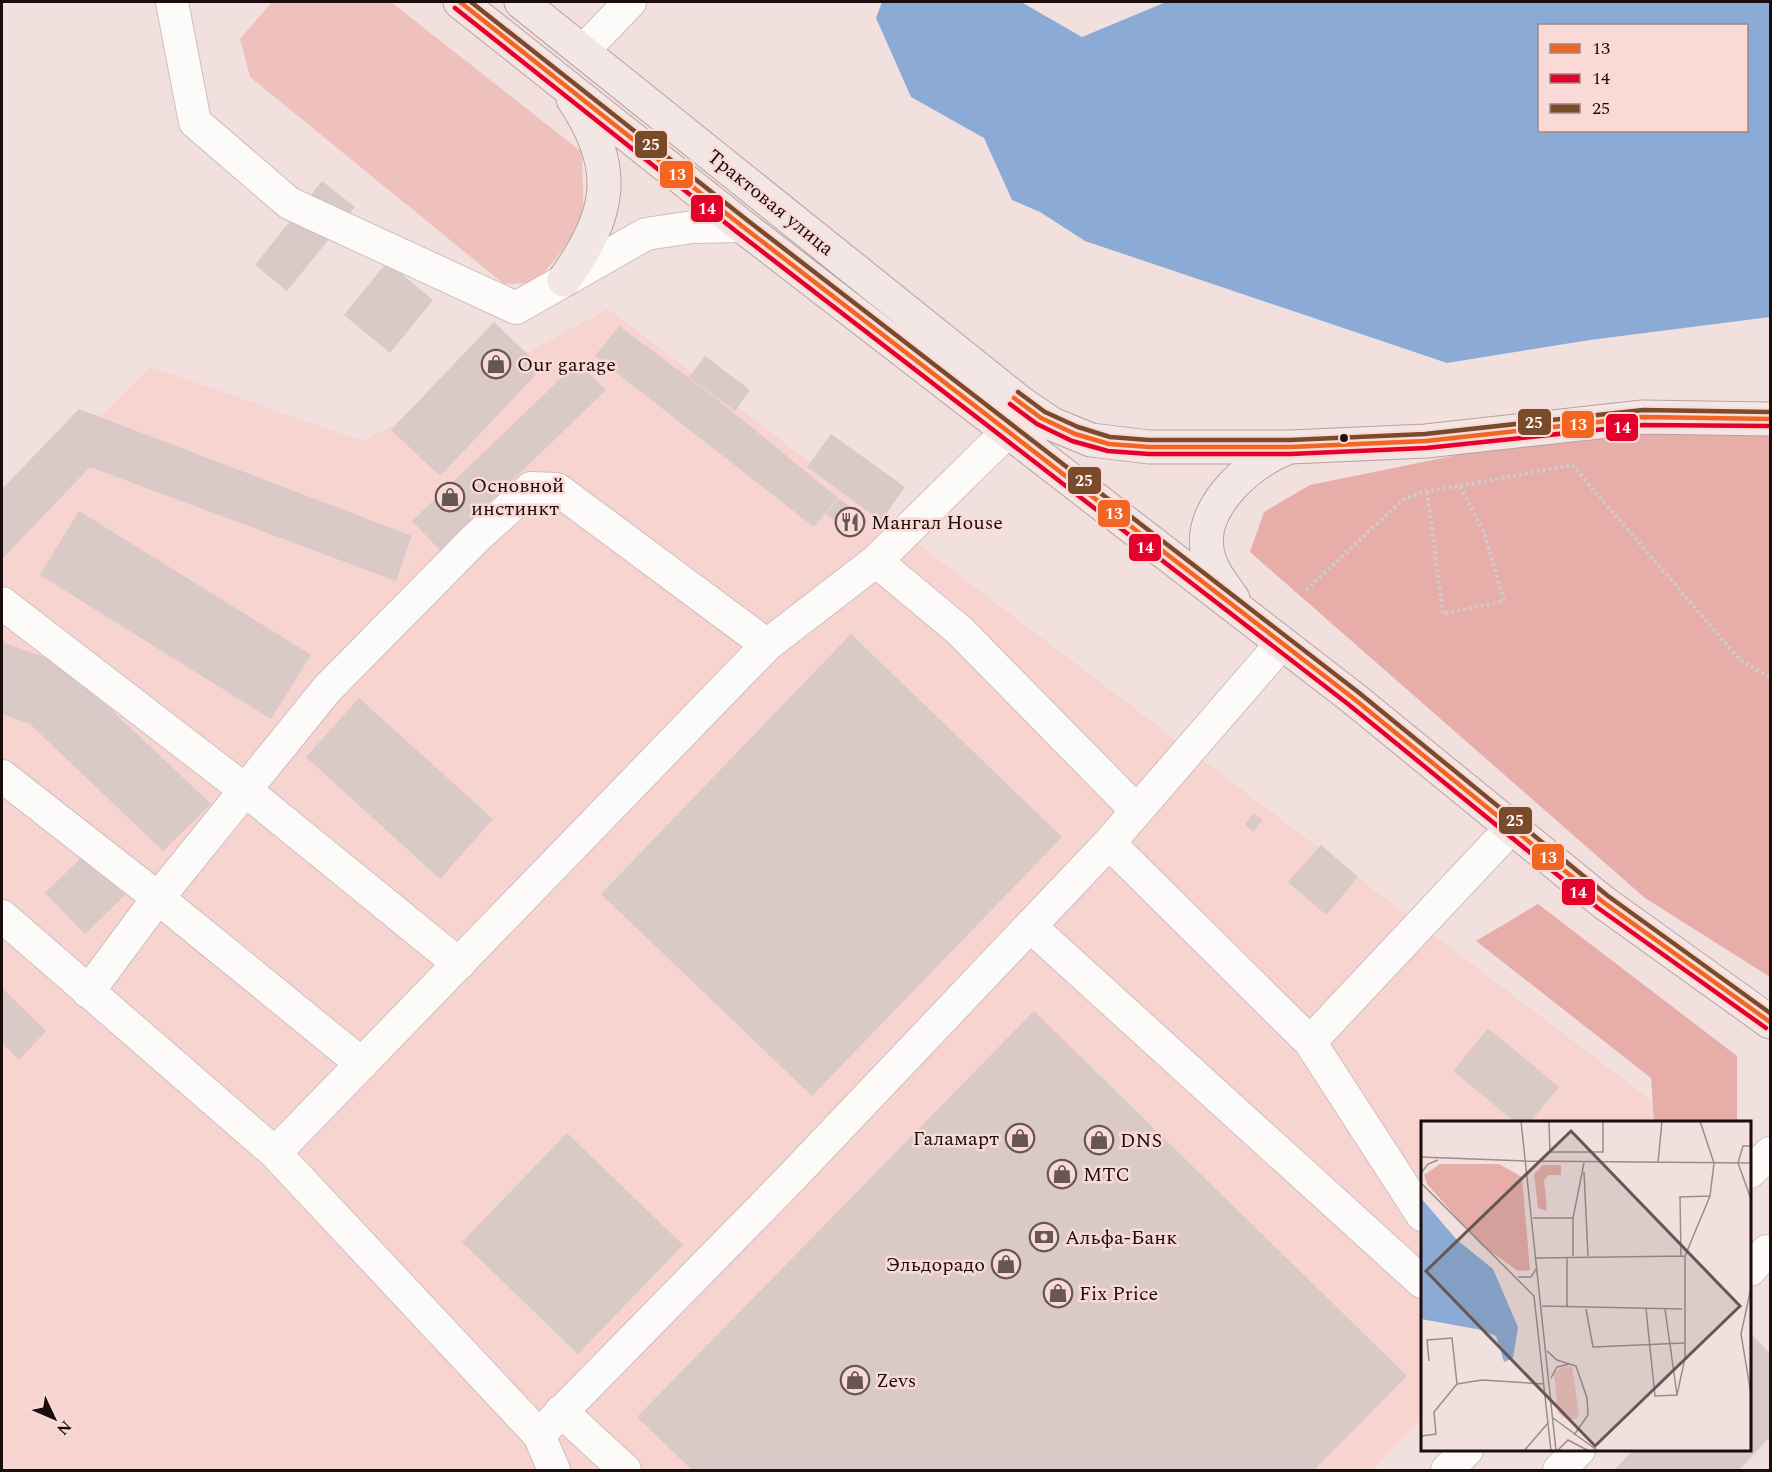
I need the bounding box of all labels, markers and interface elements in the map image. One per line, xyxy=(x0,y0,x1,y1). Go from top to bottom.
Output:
legend xyxy=(1538,24,1748,132)
text: 13 xyxy=(1592,35,1610,62)
text: 14 xyxy=(1592,65,1610,92)
text: 25 xyxy=(1592,95,1610,122)
line badge: 25 xyxy=(634,130,668,159)
text: 25 xyxy=(642,133,660,157)
street label: Трактовая улица xyxy=(700,142,840,264)
line badge: 13 xyxy=(659,160,694,189)
text: 13 xyxy=(668,163,686,187)
line badge: 14 xyxy=(690,194,724,223)
text: 14 xyxy=(698,197,716,221)
shop icon: Our garage xyxy=(480,348,512,380)
place label: Our garage xyxy=(517,350,616,380)
line badge: 25 xyxy=(1517,408,1552,436)
line badge: 13 xyxy=(1561,410,1595,439)
text: 25 xyxy=(1525,411,1543,435)
text: 13 xyxy=(1569,413,1587,437)
line badge: 14 xyxy=(1605,413,1639,442)
text: 14 xyxy=(1613,416,1631,440)
unlabelled marker xyxy=(1338,432,1350,444)
line badge: 25 xyxy=(1067,466,1102,495)
text: 25 xyxy=(1075,469,1093,493)
place label: Основной инстинкт xyxy=(471,471,564,524)
shop icon: Основной инстинкт xyxy=(434,481,466,513)
line badge: 13 xyxy=(1097,499,1131,528)
text: 13 xyxy=(1105,502,1123,526)
restaurant icon: Мангал House xyxy=(834,506,866,538)
place label: Мангал House xyxy=(871,508,1003,538)
line badge: 14 xyxy=(1128,533,1162,562)
text: 14 xyxy=(1136,536,1154,560)
line badge: 25 xyxy=(1498,806,1533,835)
text: 25 xyxy=(1506,809,1524,833)
line badge: 13 xyxy=(1531,843,1565,871)
text: 13 xyxy=(1539,846,1557,870)
line badge: 14 xyxy=(1561,878,1596,906)
text: 14 xyxy=(1569,881,1587,905)
inset map xyxy=(1421,1121,1751,1451)
shop icon: Галамарт xyxy=(1004,1122,1036,1154)
place label: Галамарт xyxy=(913,1124,999,1154)
shop icon: DNS xyxy=(1083,1124,1115,1156)
place label: DNS xyxy=(1120,1126,1162,1156)
shop icon: МТС xyxy=(1046,1158,1078,1190)
place label: МТС xyxy=(1083,1160,1130,1190)
bank icon: Альфа-Банк xyxy=(1028,1221,1060,1253)
place label: Альфа-Банк xyxy=(1065,1223,1177,1253)
shop icon: Эльдорадо xyxy=(990,1248,1022,1280)
place label: Эльдорадо xyxy=(885,1250,985,1280)
shop icon: Fix Price xyxy=(1042,1277,1074,1309)
place label: Fix Price xyxy=(1079,1279,1158,1309)
shop icon: Zevs xyxy=(839,1364,871,1396)
place label: Zevs xyxy=(876,1366,916,1396)
north arrow xyxy=(24,1388,84,1448)
text: N xyxy=(51,1415,77,1441)

